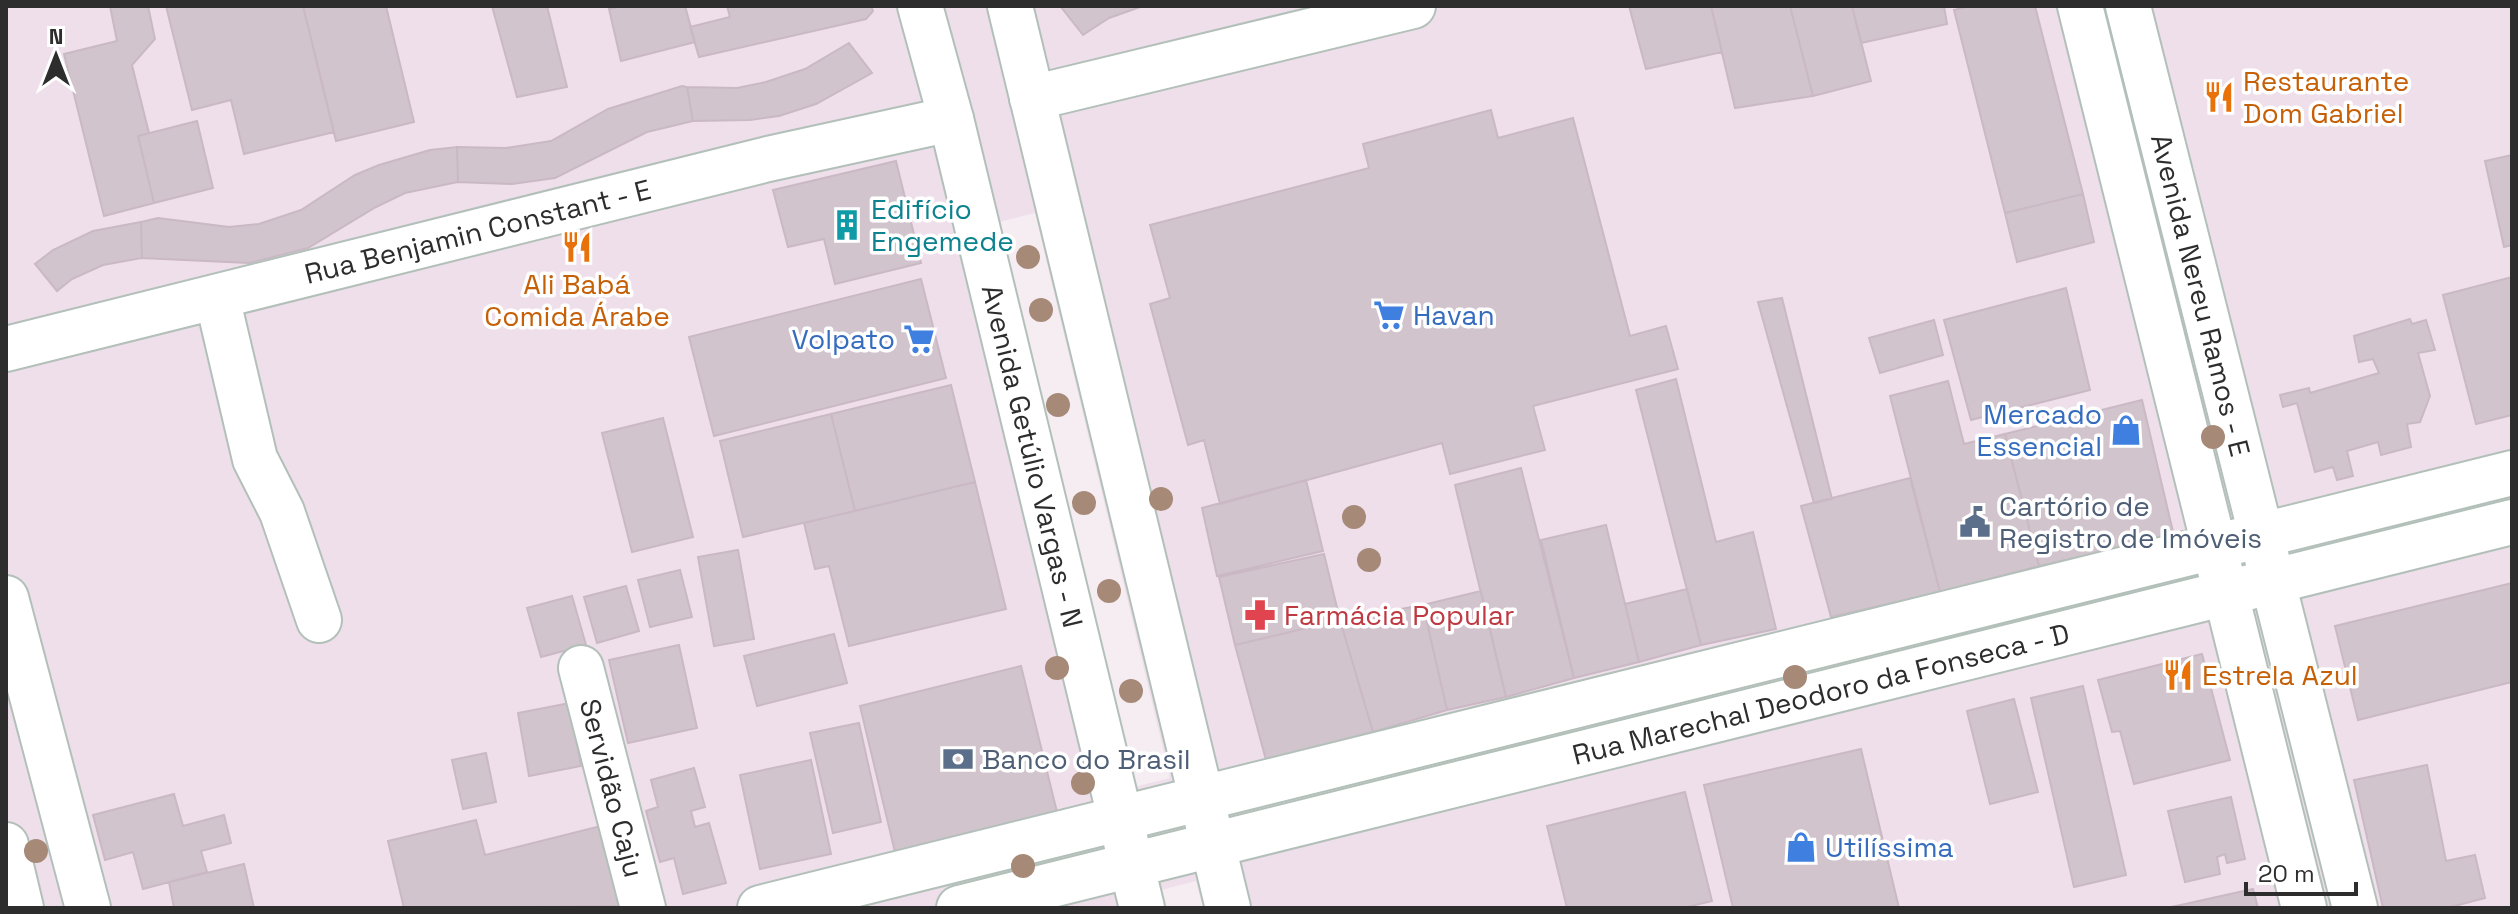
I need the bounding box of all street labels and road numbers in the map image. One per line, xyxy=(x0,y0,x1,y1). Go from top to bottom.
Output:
street label: Avenida Nereu Ramos - E xyxy=(2143,130,2259,460)
street label: Rua Benjamin Constant - E xyxy=(301,171,654,292)
street label: Avenida Getúlio Vargas - N xyxy=(974,281,1091,631)
street label: Rua Marechal Deodoro da Fonseca - D xyxy=(1569,615,2073,773)
street label: Servidão Caju xyxy=(572,695,652,881)

